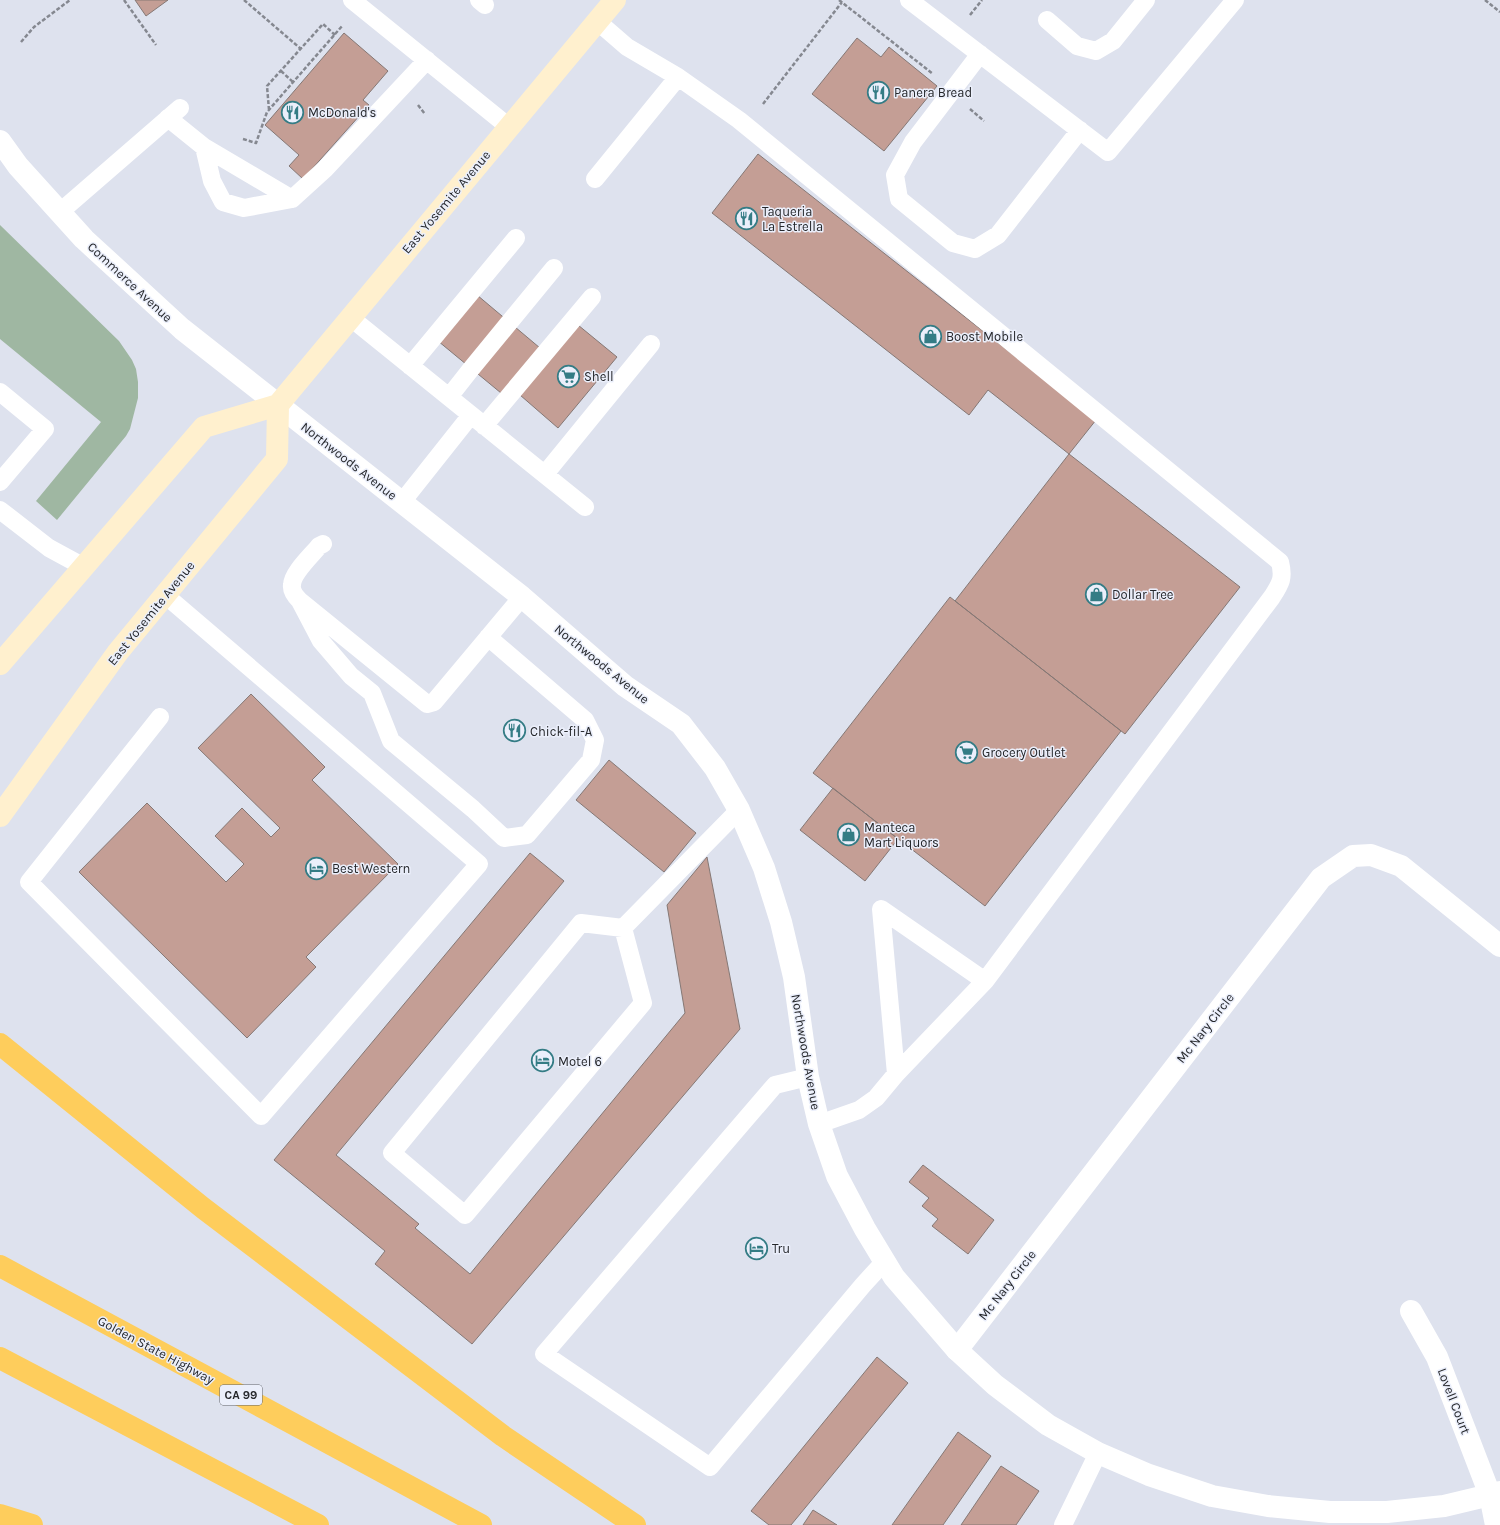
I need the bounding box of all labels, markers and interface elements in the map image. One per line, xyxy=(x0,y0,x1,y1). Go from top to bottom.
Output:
restaurant icon: Panera Bread xyxy=(866,79,892,105)
place label: Panera Bread xyxy=(894,85,972,100)
restaurant icon: McDonald's xyxy=(280,99,306,125)
place label: McDonald's xyxy=(308,105,377,120)
street label: East Yosemite Avenue xyxy=(399,147,494,256)
place label: Taqueria La Estrella xyxy=(762,204,823,234)
restaurant icon: Taqueria La Estrella xyxy=(734,205,760,231)
street label: Commerce Avenue xyxy=(85,239,176,325)
shop icon: Boost Mobile xyxy=(918,323,944,349)
place label: Boost Mobile xyxy=(946,329,1023,344)
supermarket icon: Shell xyxy=(555,363,581,389)
place label: Shell xyxy=(584,369,614,384)
street label: Northwoods Avenue xyxy=(298,419,400,503)
street label: East Yosemite Avenue xyxy=(104,558,198,668)
shop icon: Dollar Tree xyxy=(1084,581,1110,607)
place label: Dollar Tree xyxy=(1112,587,1174,602)
street label: Northwoods Avenue xyxy=(552,621,653,707)
restaurant icon: Chick-fil-A xyxy=(502,718,528,744)
place label: Chick-fil-A xyxy=(530,724,593,739)
supermarket icon: Grocery Outlet xyxy=(954,739,980,765)
place label: Grocery Outlet xyxy=(982,745,1066,760)
place label: Manteca Mart Liquors xyxy=(864,820,939,851)
shop icon: Manteca Mart Liquors xyxy=(836,821,862,847)
hotel icon: Best Western xyxy=(304,855,330,881)
place label: Best Western xyxy=(332,861,410,876)
street label: Mc Nary Circle xyxy=(1173,990,1237,1066)
street label: Northwoods Avenue xyxy=(788,993,824,1111)
hotel icon: Motel 6 xyxy=(530,1048,556,1074)
place label: Motel 6 xyxy=(558,1054,602,1069)
hotel icon: Tru xyxy=(743,1235,769,1261)
place label: Tru xyxy=(772,1241,790,1256)
street label: Mc Nary Circle xyxy=(975,1247,1039,1323)
street label: Golden State Highway xyxy=(95,1313,217,1387)
street label: Lovell Court xyxy=(1435,1366,1473,1436)
road number: CA 99 xyxy=(220,1385,262,1405)

